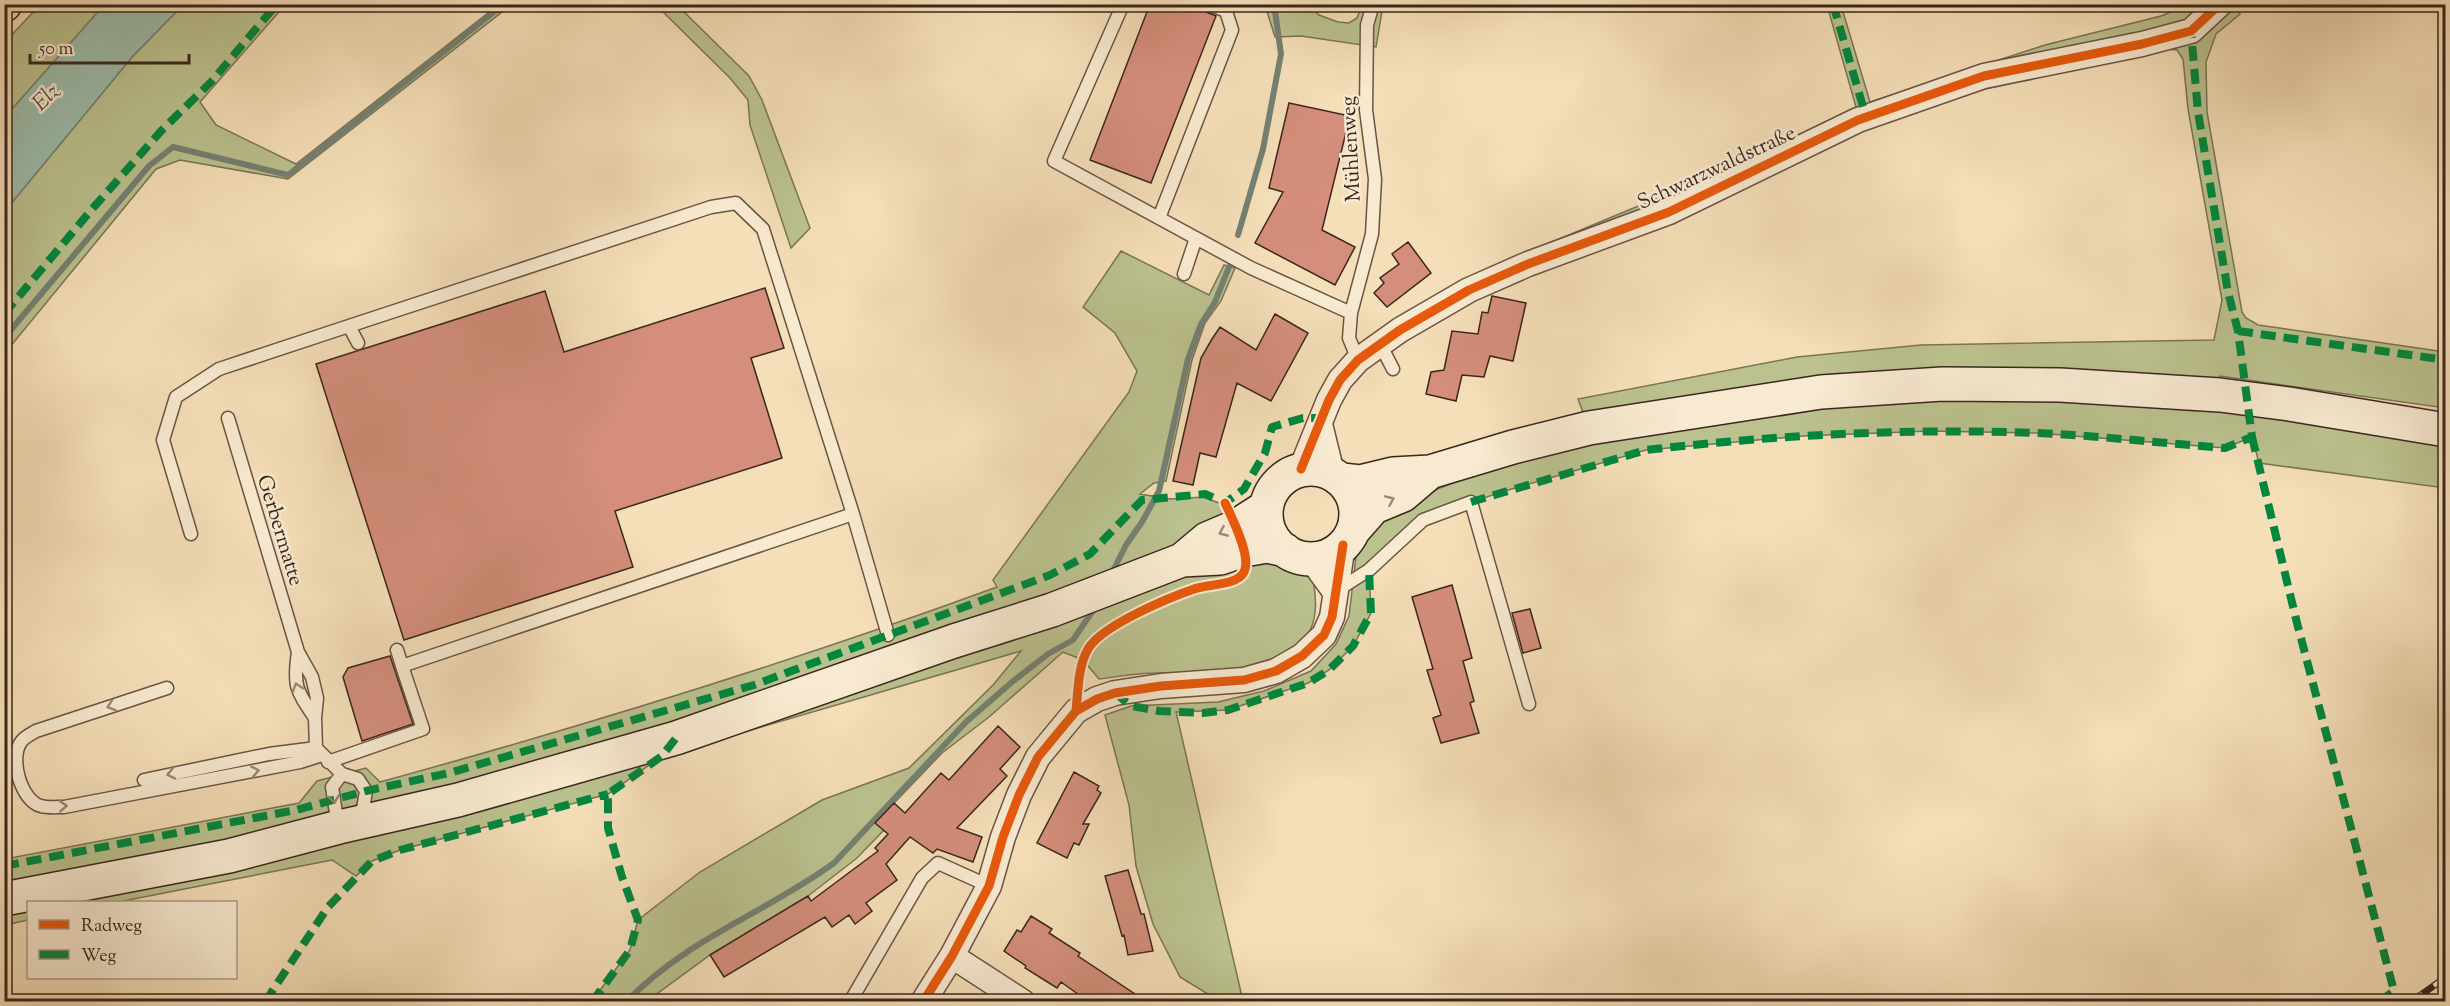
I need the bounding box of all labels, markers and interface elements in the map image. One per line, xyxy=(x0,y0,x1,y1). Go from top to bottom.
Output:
scale bar xyxy=(30,27,189,65)
text: 50 m xyxy=(38,37,74,63)
water label: Elz xyxy=(26,77,68,119)
street label: Mühlenweg xyxy=(1334,95,1370,202)
street label: Schwarzwaldstraße xyxy=(1633,119,1801,219)
street label: Gerbermatte xyxy=(248,471,310,590)
one-way arrow xyxy=(1384,495,1395,507)
one-way arrow xyxy=(1219,525,1230,537)
one-way arrow xyxy=(292,682,305,693)
one-way arrow xyxy=(106,699,117,712)
one-way arrow xyxy=(250,765,260,778)
one-way arrow xyxy=(166,767,176,780)
one-way arrow xyxy=(327,795,339,804)
one-way arrow xyxy=(59,800,68,813)
legend xyxy=(27,901,237,979)
text: Radweg xyxy=(81,914,142,940)
text: Weg xyxy=(81,944,117,970)

